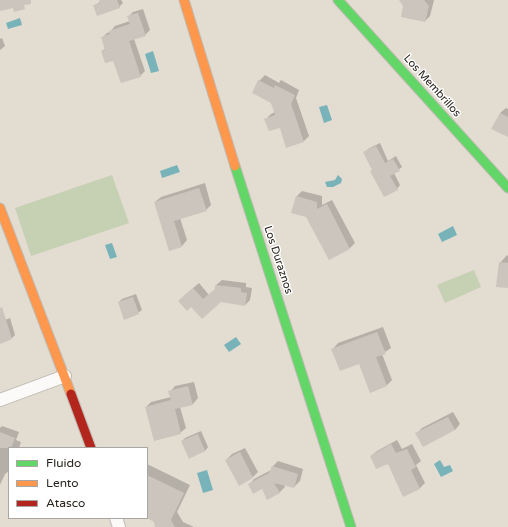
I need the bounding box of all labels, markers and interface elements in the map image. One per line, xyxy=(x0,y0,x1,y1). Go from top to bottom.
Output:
street label: Los Membrillos xyxy=(401,52,463,120)
street label: Los Duraznos xyxy=(261,224,295,296)
legend xyxy=(8,447,148,519)
text: Fluido xyxy=(46,456,81,470)
text: Lento xyxy=(46,476,79,490)
text: Atasco xyxy=(46,496,85,510)

